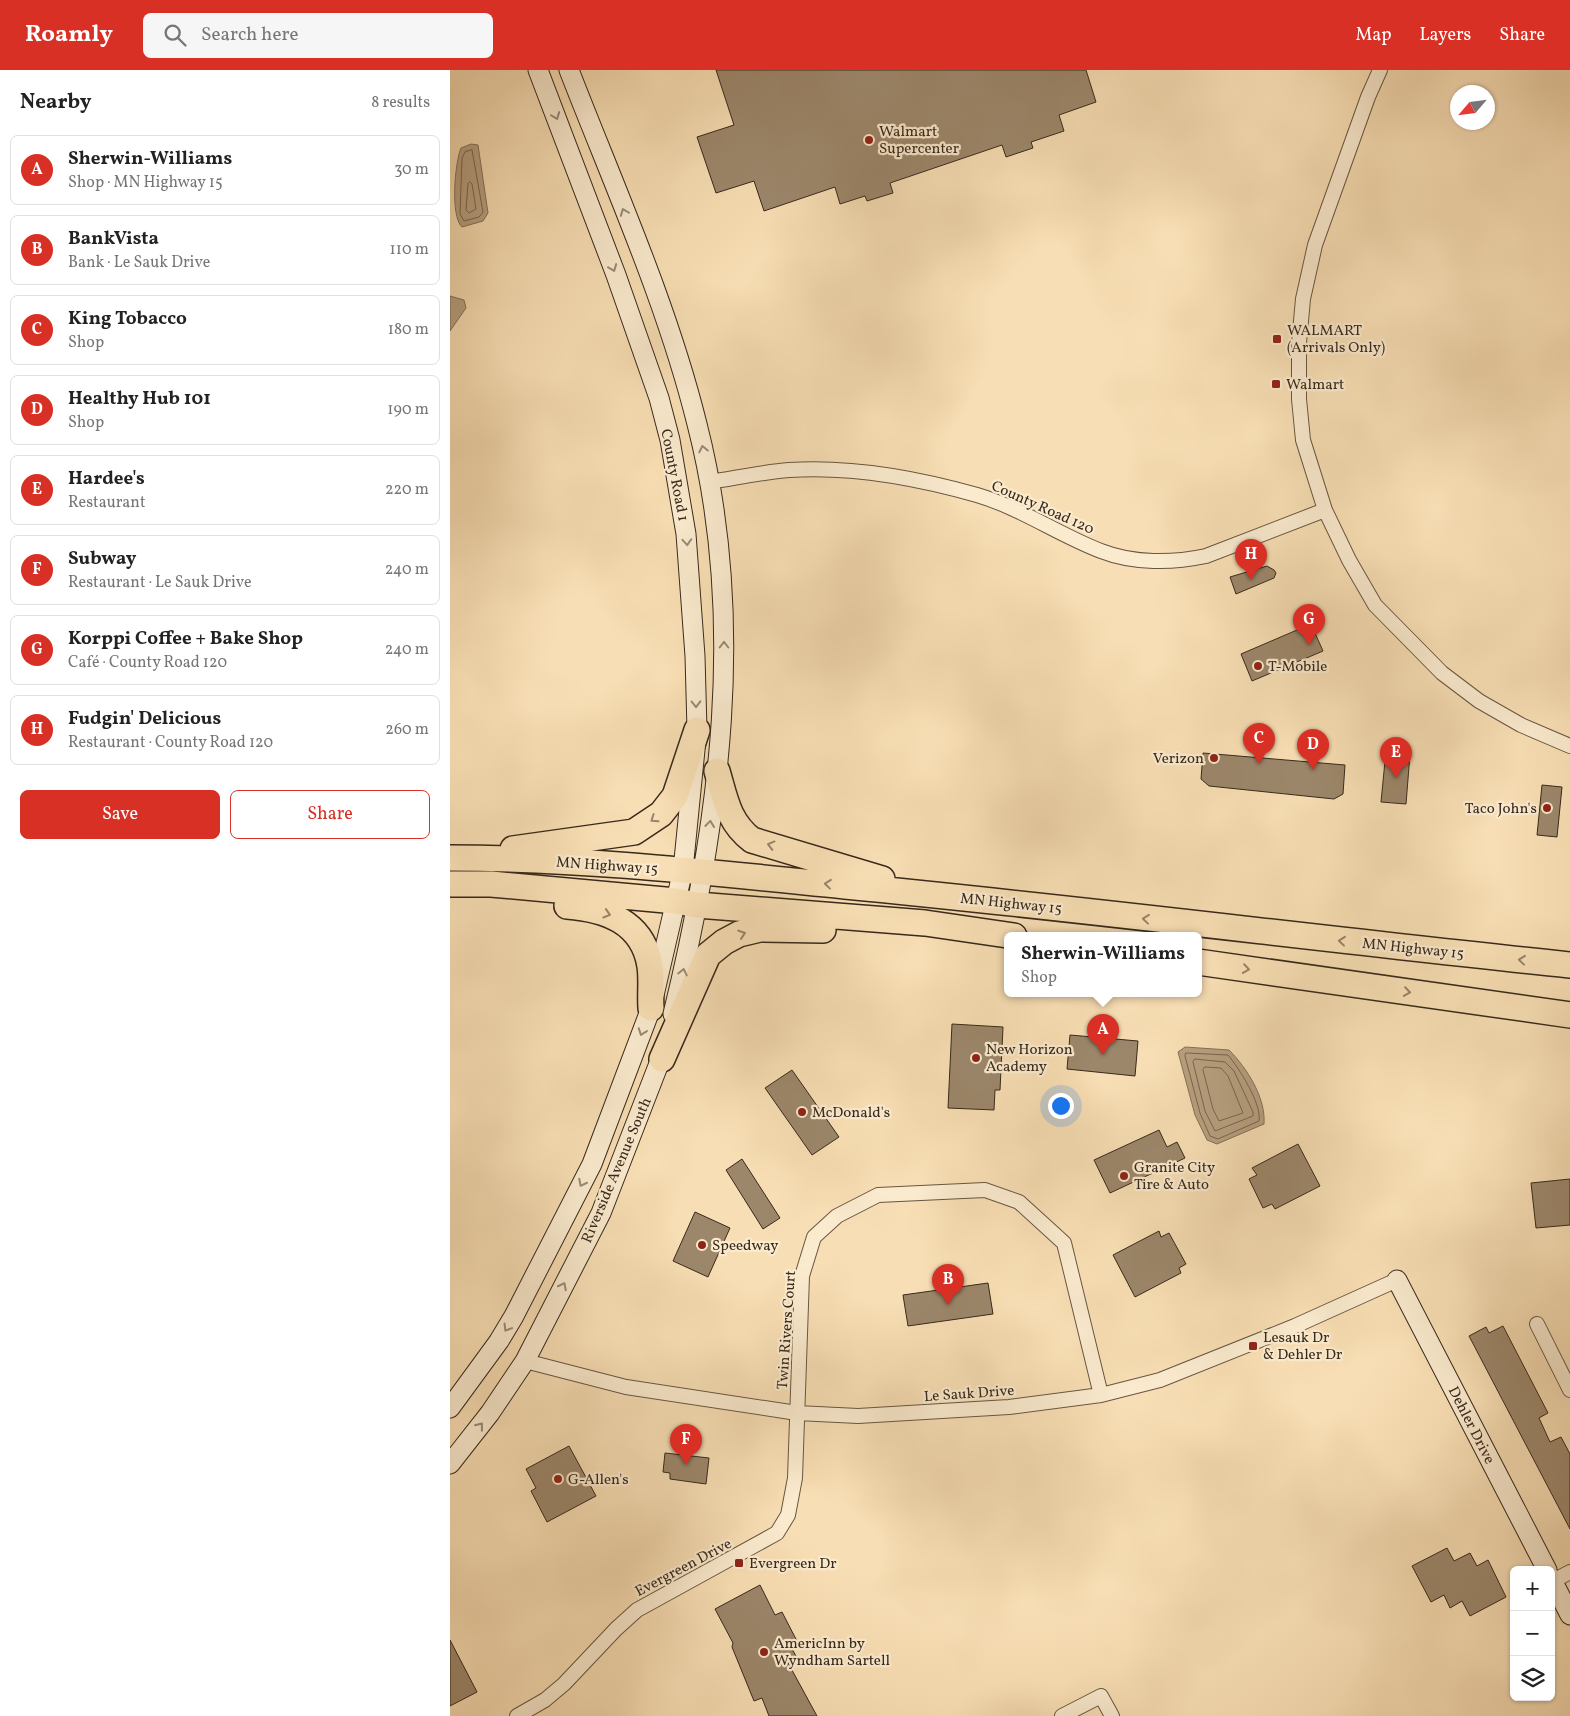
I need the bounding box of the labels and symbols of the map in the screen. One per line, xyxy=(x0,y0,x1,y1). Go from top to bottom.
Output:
north arrow xyxy=(1450,85,1495,130)
one-way arrow xyxy=(550,111,560,119)
place label: Walmart Supercenter xyxy=(879,122,959,160)
marker: Walmart Supercenter xyxy=(863,134,875,146)
one-way arrow xyxy=(620,208,630,217)
one-way arrow xyxy=(607,263,617,271)
place label: WALMART (Arrivals Only) xyxy=(1287,321,1385,359)
marker: WALMART (Arrivals Only) xyxy=(1271,333,1283,345)
place label: Walmart xyxy=(1286,375,1344,396)
marker: Walmart xyxy=(1270,378,1282,390)
street label: County Road 1 xyxy=(654,427,693,523)
one-way arrow xyxy=(698,444,709,453)
street label: County Road 120 xyxy=(988,476,1097,540)
one-way arrow xyxy=(681,538,692,546)
pin: H xyxy=(1235,539,1267,580)
pin: G xyxy=(1293,604,1325,645)
one-way arrow xyxy=(719,641,729,648)
place label: T-Mobile xyxy=(1268,657,1327,678)
marker: T-Mobile xyxy=(1252,660,1264,672)
one-way arrow xyxy=(691,700,701,708)
pin: C xyxy=(1243,723,1275,764)
pin: D xyxy=(1297,729,1329,770)
pin: E xyxy=(1380,737,1412,778)
place label: Verizon xyxy=(1153,749,1204,770)
marker: Verizon xyxy=(1208,752,1220,764)
place label: Taco John's xyxy=(1465,799,1537,820)
marker: Taco John's xyxy=(1541,802,1553,814)
one-way arrow xyxy=(650,813,660,822)
one-way arrow xyxy=(704,820,715,828)
one-way arrow xyxy=(767,840,775,851)
street label: MN Highway 15 xyxy=(555,852,659,881)
one-way arrow xyxy=(824,879,832,890)
street label: MN Highway 15 xyxy=(959,889,1063,920)
one-way arrow xyxy=(602,908,611,918)
one-way arrow xyxy=(1142,914,1150,925)
one-way arrow xyxy=(737,930,746,940)
street label: MN Highway 15 xyxy=(1361,934,1465,965)
one-way arrow xyxy=(1338,936,1346,947)
one-way arrow xyxy=(1517,954,1525,965)
one-way arrow xyxy=(1243,963,1251,974)
one-way arrow xyxy=(677,968,688,977)
one-way arrow xyxy=(1404,986,1412,997)
pin: A xyxy=(1087,1014,1119,1055)
one-way arrow xyxy=(638,1028,648,1036)
place label: New Horizon Academy xyxy=(986,1040,1073,1078)
marker: New Horizon Academy xyxy=(970,1052,982,1064)
your location xyxy=(1048,1093,1074,1119)
street label: Riverside Avenue South xyxy=(577,1094,658,1247)
place label: McDonald's xyxy=(812,1103,890,1124)
marker: McDonald's xyxy=(796,1106,808,1118)
place label: Granite City Tire & Auto xyxy=(1134,1158,1215,1196)
marker: Granite City Tire & Auto xyxy=(1118,1170,1130,1182)
one-way arrow xyxy=(578,1178,588,1187)
place label: Speedway xyxy=(712,1236,778,1257)
marker: Speedway xyxy=(696,1239,708,1251)
pin: B xyxy=(932,1264,964,1305)
street label: Twin Rivers Court xyxy=(773,1270,802,1390)
one-way arrow xyxy=(557,1282,567,1291)
one-way arrow xyxy=(504,1322,514,1331)
place label: Lesauk Dr & Dehler Dr xyxy=(1263,1328,1342,1366)
marker: Lesauk Dr & Dehler Dr xyxy=(1247,1340,1259,1352)
street label: Le Sauk Drive xyxy=(923,1381,1015,1408)
street label: Dehler Drive xyxy=(1442,1383,1499,1468)
one-way arrow xyxy=(474,1422,483,1431)
pin: F xyxy=(670,1424,702,1465)
place label: G-Allen's xyxy=(568,1470,629,1491)
marker: G-Allen's xyxy=(552,1473,564,1485)
street label: Evergreen Drive xyxy=(632,1534,736,1603)
place label: Evergreen Dr xyxy=(749,1554,837,1575)
marker: Evergreen Dr xyxy=(733,1557,745,1569)
place label: AmericInn by Wyndham Sartell xyxy=(774,1634,890,1672)
marker: AmericInn by Wyndham Sartell xyxy=(758,1646,770,1658)

